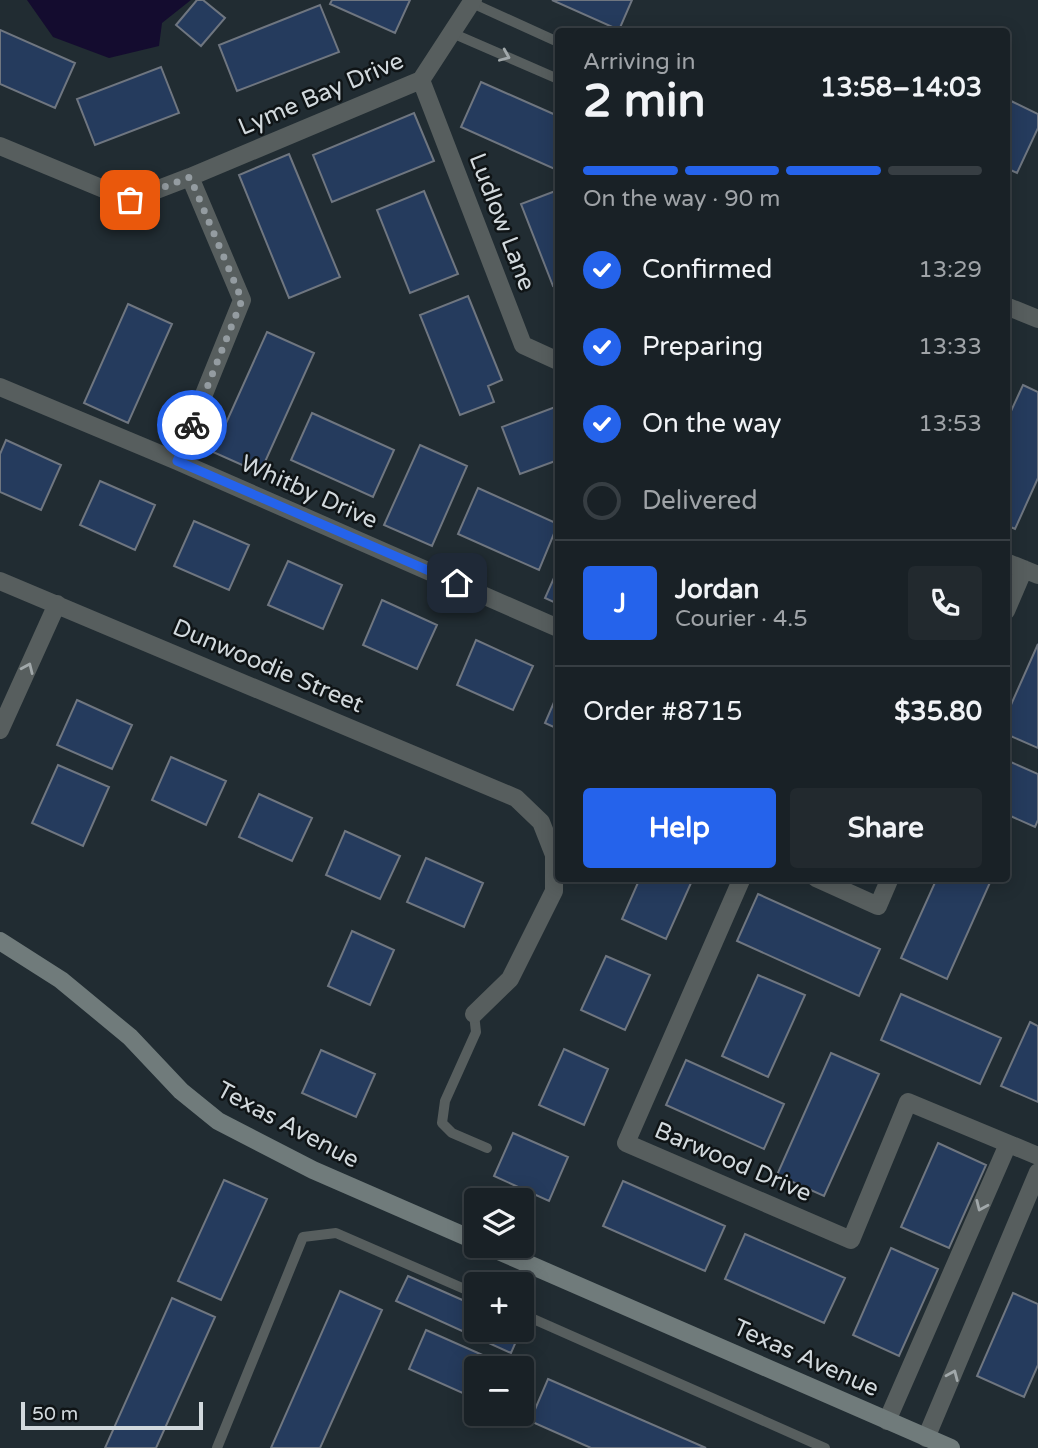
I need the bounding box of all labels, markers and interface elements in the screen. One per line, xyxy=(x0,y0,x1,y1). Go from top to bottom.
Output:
street label: Lyme Bay Drive xyxy=(234,46,408,142)
one-way arrow xyxy=(498,48,510,62)
text: Arriving in xyxy=(583,48,696,76)
text: 13:58–14:03 xyxy=(820,72,982,103)
text: 2 min xyxy=(583,74,706,129)
street label: Ludlow Lane xyxy=(463,149,541,295)
pin xyxy=(100,170,160,230)
icon: bag xyxy=(111,181,149,219)
text: On the way · 90 m xyxy=(583,185,780,213)
icon: check xyxy=(583,251,621,289)
text: Confirmed xyxy=(642,254,772,285)
text: 13:29 xyxy=(918,256,982,284)
icon: check xyxy=(583,328,621,366)
text: Preparing xyxy=(642,331,763,362)
text: 13:33 xyxy=(918,333,982,361)
courier xyxy=(157,390,227,460)
icon: check xyxy=(583,405,621,443)
icon: bike xyxy=(173,406,211,444)
text: On the way xyxy=(642,408,782,439)
text: 13:53 xyxy=(918,410,982,438)
street label: Whitby Drive xyxy=(236,449,382,535)
text: Delivered xyxy=(642,485,758,516)
pin xyxy=(427,553,487,613)
icon: home xyxy=(438,564,476,602)
button: phone xyxy=(908,566,982,640)
text: Jordan xyxy=(675,574,759,605)
text: J xyxy=(614,588,626,619)
text: Courier · 4.5 xyxy=(675,605,808,633)
street label: Dunwoodie Street xyxy=(168,613,368,719)
one-way arrow xyxy=(20,663,34,675)
text: Order #8715 xyxy=(583,696,743,727)
text: $35.80 xyxy=(894,696,982,727)
button: Help xyxy=(583,788,776,868)
button: Share xyxy=(790,788,982,868)
street label: Texas Avenue xyxy=(212,1075,364,1175)
street label: Barwood Drive xyxy=(650,1116,816,1208)
map controls xyxy=(464,1188,534,1426)
button: layers xyxy=(464,1188,534,1258)
one-way arrow xyxy=(975,1199,989,1211)
button: + xyxy=(464,1272,534,1342)
street label: Texas Avenue xyxy=(729,1313,883,1403)
button: − xyxy=(464,1356,534,1426)
one-way arrow xyxy=(944,1369,958,1381)
scale bar xyxy=(21,1399,203,1431)
text: 50 m xyxy=(32,1403,78,1425)

